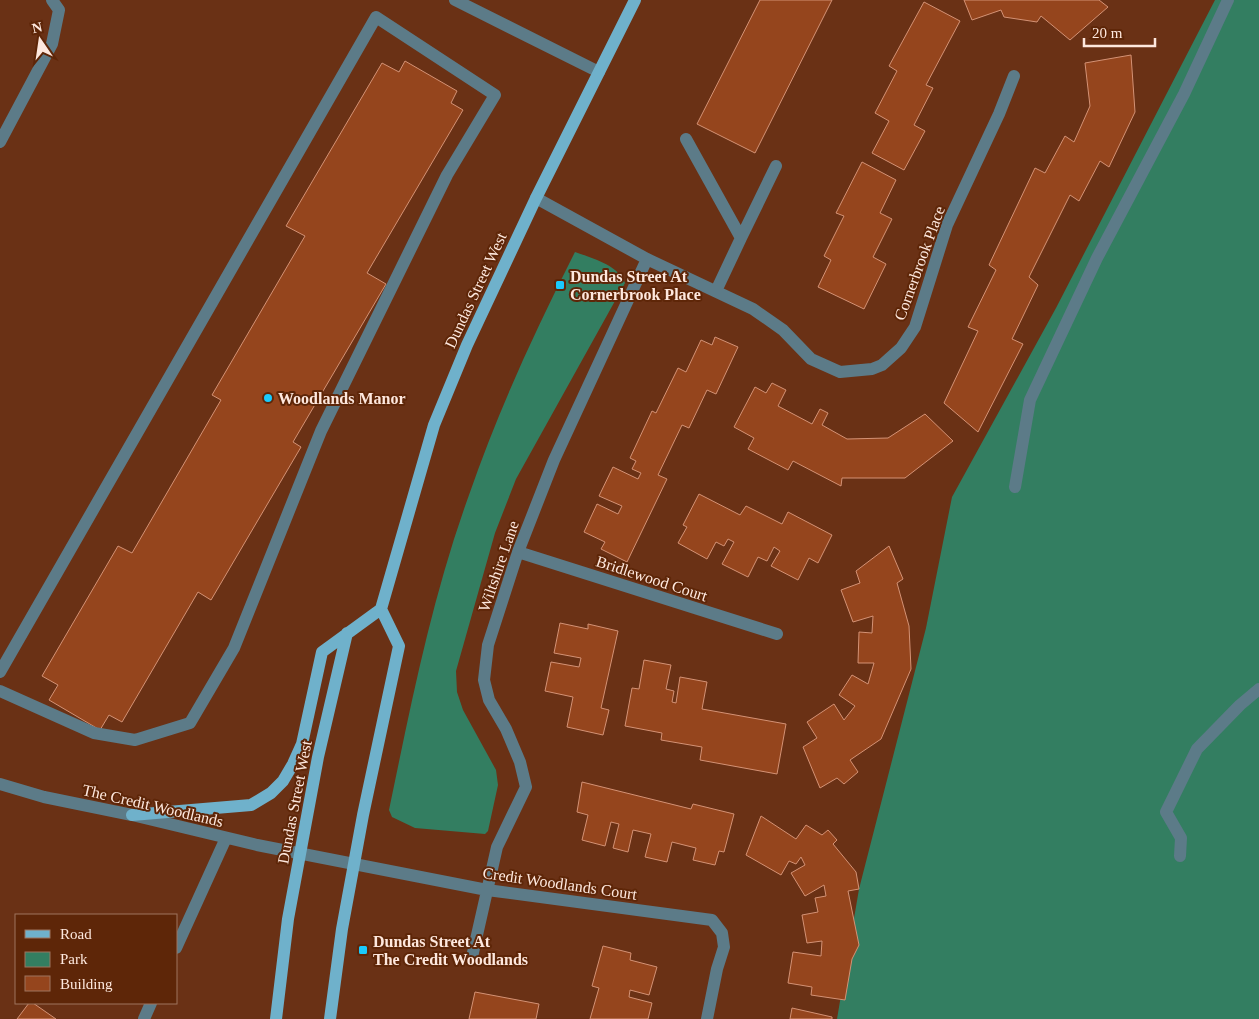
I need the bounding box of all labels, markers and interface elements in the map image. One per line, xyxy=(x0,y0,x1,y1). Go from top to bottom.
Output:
north arrow xyxy=(15,15,65,65)
scale bar xyxy=(1084,15,1155,47)
text: N xyxy=(31,19,44,36)
text: 20 m xyxy=(1092,25,1123,41)
street label: Cornerbrook Place xyxy=(891,204,948,323)
street label: Dundas Street West xyxy=(441,229,510,351)
place label: Dundas Street At Cornerbrook Place xyxy=(570,268,701,303)
marker: Dundas Street At Cornerbrook Place xyxy=(554,279,566,291)
place label: Woodlands Manor xyxy=(278,390,406,407)
marker: Woodlands Manor xyxy=(262,392,274,404)
street label: Wiltshire Lane xyxy=(475,519,522,614)
street label: Bridlewood Court xyxy=(594,552,710,605)
street label: Dundas Street West xyxy=(274,738,315,865)
street label: The Credit Woodlands xyxy=(81,781,225,830)
street label: Credit Woodlands Court xyxy=(482,864,639,903)
legend xyxy=(15,914,178,1004)
text: Road xyxy=(60,926,92,942)
place label: Dundas Street At The Credit Woodlands xyxy=(373,933,528,968)
marker: Dundas Street At The Credit Woodlands xyxy=(357,944,369,956)
text: Park xyxy=(60,951,88,967)
text: Building xyxy=(60,976,113,992)

